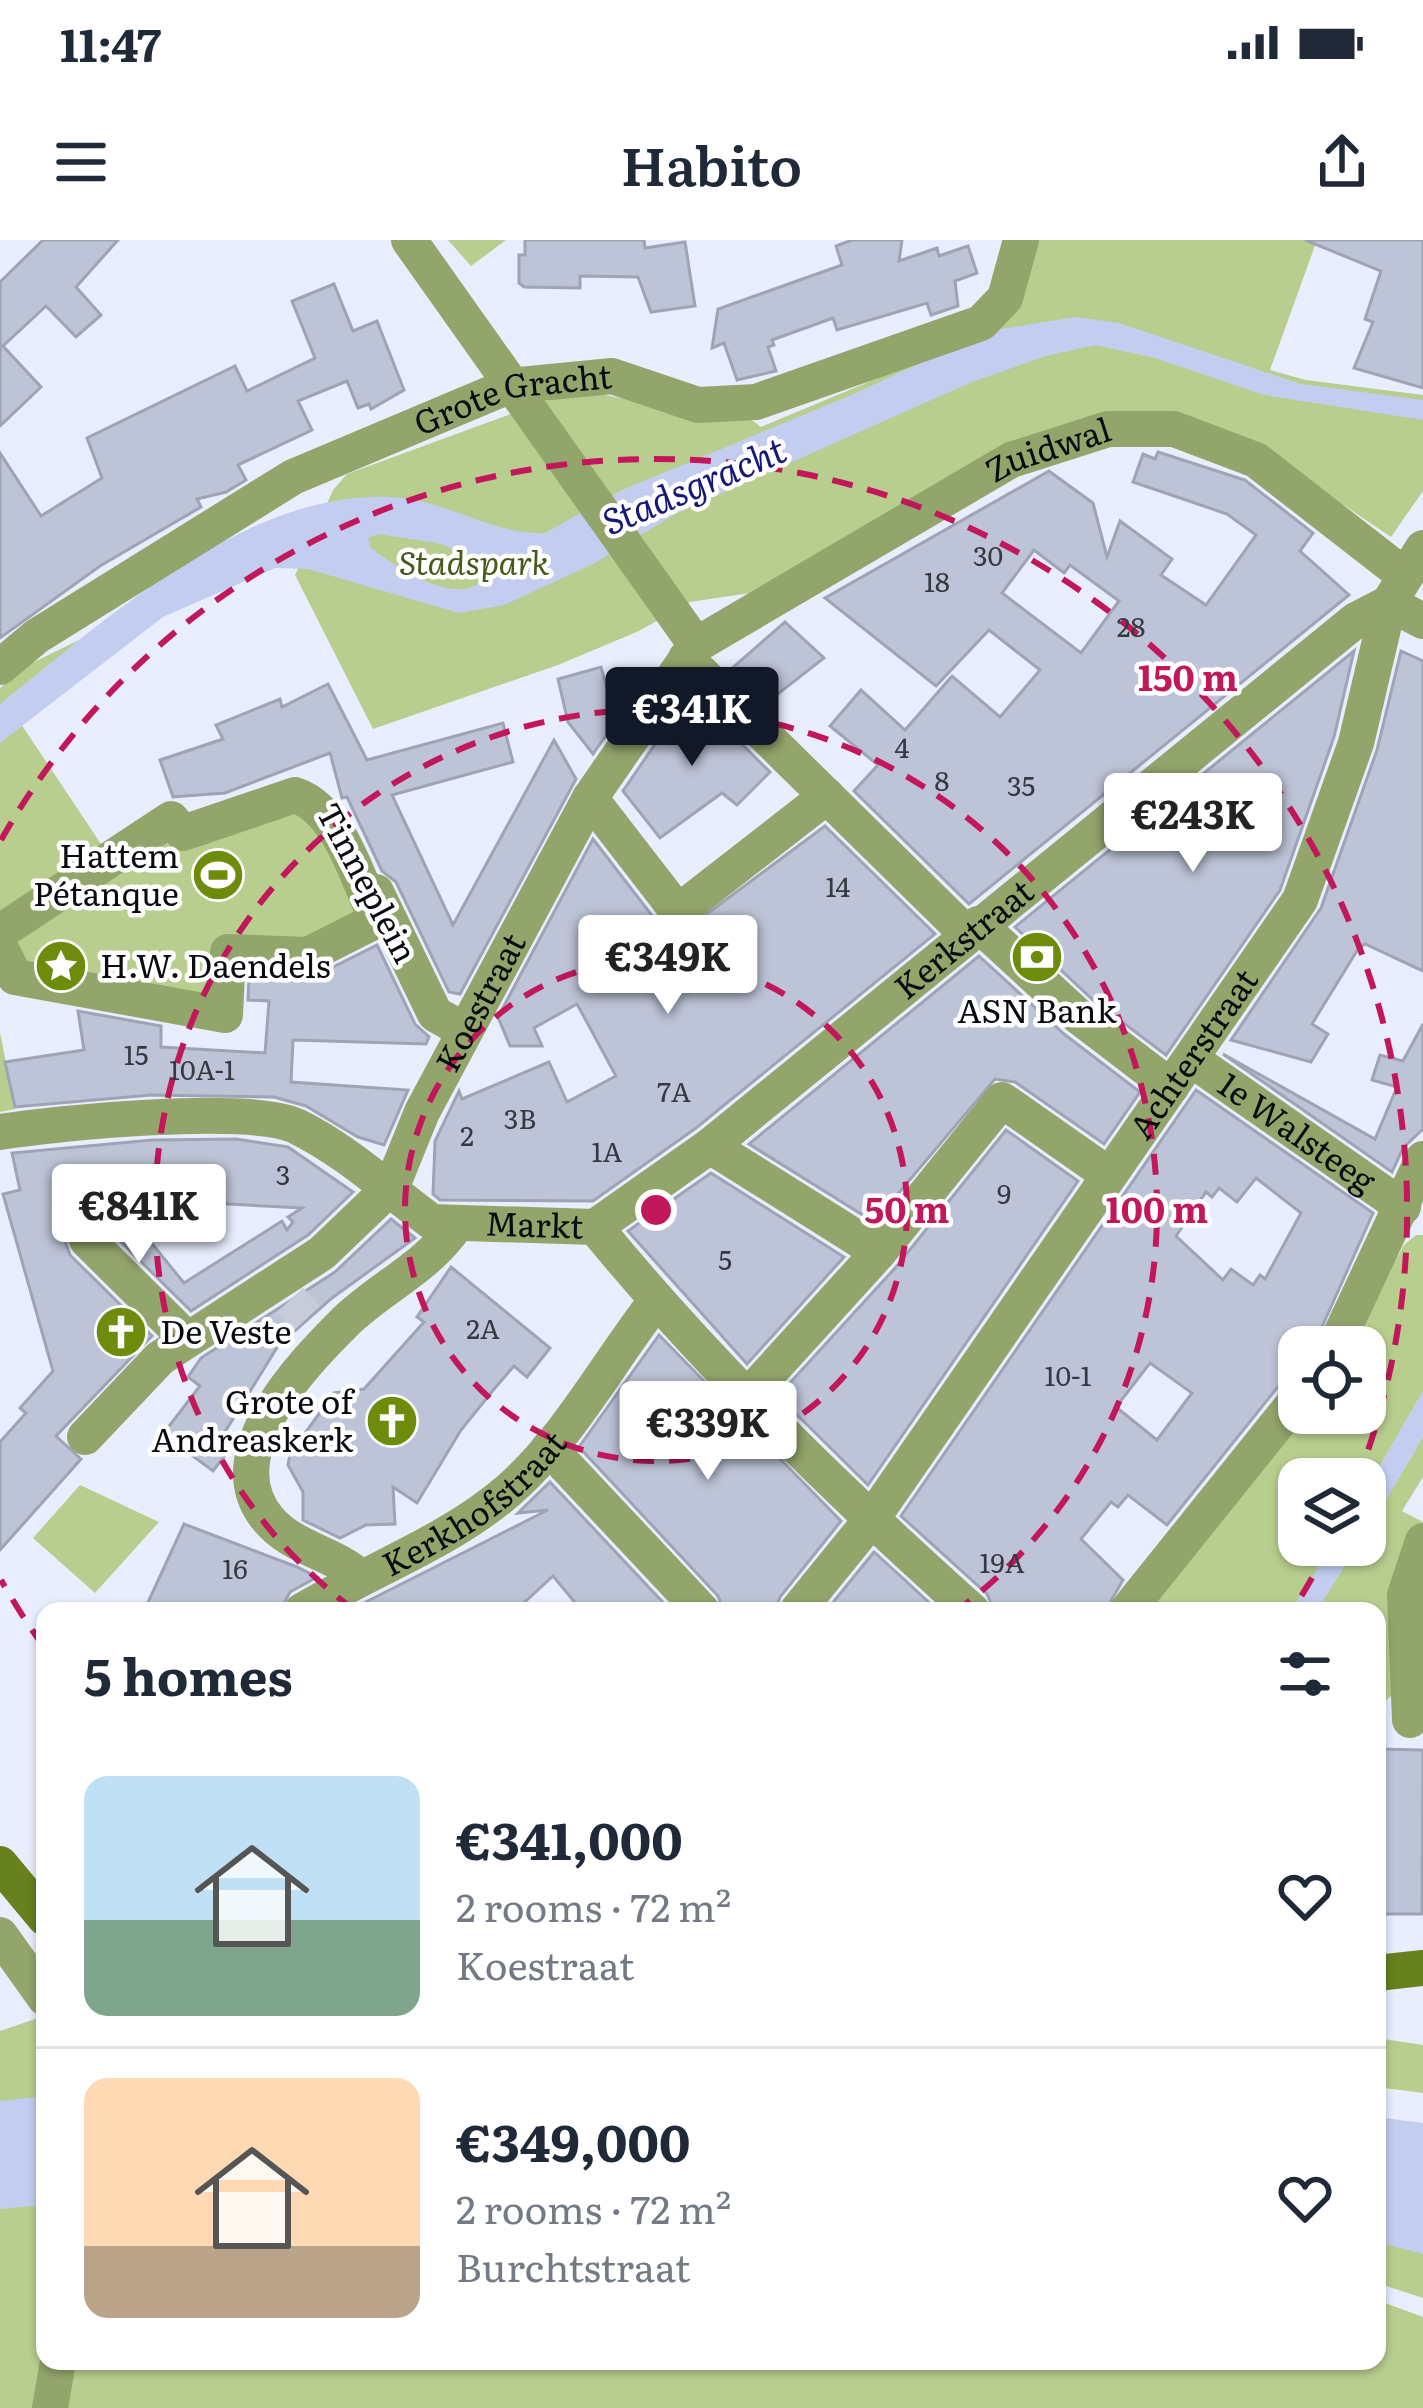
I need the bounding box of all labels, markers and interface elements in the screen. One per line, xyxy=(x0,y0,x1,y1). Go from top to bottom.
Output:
text: 11:47 xyxy=(60,9,161,76)
text: Habito xyxy=(621,122,802,203)
icon: menu xyxy=(48,129,114,195)
icon: share xyxy=(1309,129,1375,195)
street label: Grote Gracht xyxy=(405,349,614,446)
street label: Zuidwal xyxy=(975,403,1116,492)
water label: Stadsgracht xyxy=(593,421,793,546)
house number: 30 xyxy=(973,534,1003,574)
park label: Stadspark xyxy=(399,536,549,585)
house number: 18 xyxy=(924,560,950,600)
house number: 28 xyxy=(1117,605,1145,645)
text: 150 m xyxy=(1138,649,1238,702)
pin: €341K xyxy=(608,667,776,769)
text: €341K xyxy=(632,677,752,735)
house number: 4 xyxy=(895,726,910,766)
house number: 8 xyxy=(935,759,949,799)
house number: 35 xyxy=(1007,764,1035,804)
pin: €243K xyxy=(1109,773,1277,875)
text: €243K xyxy=(1131,783,1255,841)
street label: Tinneplein xyxy=(306,793,432,971)
place label: Hattem Pétanque xyxy=(33,829,179,916)
sports icon: Hattem Pétanque xyxy=(190,847,246,903)
house number: 14 xyxy=(826,865,851,905)
street label: Kerkstraat xyxy=(882,865,1043,1009)
pin: €349K xyxy=(584,915,752,1017)
street label: Koestraat xyxy=(421,923,536,1079)
text: €349K xyxy=(605,925,731,983)
bank icon: ASN Bank xyxy=(1009,929,1065,985)
place icon: H.W. Daendels xyxy=(33,938,89,994)
place label: H.W. Daendels xyxy=(100,939,331,988)
street label: Achterstraat xyxy=(1115,957,1268,1148)
place label: ASN Bank xyxy=(957,984,1118,1033)
house number: 15 xyxy=(124,1033,148,1073)
house number: 10A-1 xyxy=(169,1048,235,1088)
street label: 1e Walsteeg xyxy=(1210,1059,1387,1203)
house number: 7A xyxy=(657,1070,691,1110)
house number: 3B xyxy=(504,1097,536,1137)
house number: 2 xyxy=(460,1114,474,1154)
house number: 1A xyxy=(592,1130,623,1170)
house number: 3 xyxy=(276,1153,290,1193)
pin: €841K xyxy=(55,1164,223,1266)
house number: 9 xyxy=(997,1172,1011,1212)
text: €841K xyxy=(79,1174,199,1232)
text: 50 m xyxy=(865,1181,950,1234)
text: 100 m xyxy=(1106,1181,1208,1234)
centre of rings xyxy=(635,1189,677,1231)
street label: Markt xyxy=(485,1197,585,1249)
house number: 5 xyxy=(718,1238,732,1278)
church icon: De Veste xyxy=(93,1304,149,1360)
place label: De Veste xyxy=(160,1305,292,1354)
house number: 2A xyxy=(466,1307,500,1347)
map controls xyxy=(1278,1326,1386,1566)
button: locate xyxy=(1278,1326,1386,1434)
house number: 10-1 xyxy=(1044,1354,1092,1394)
place label: Grote of Andreaskerk xyxy=(151,1375,355,1462)
pin: €339K xyxy=(624,1381,792,1483)
text: €339K xyxy=(647,1391,769,1449)
church icon: Grote of Andreaskerk xyxy=(364,1393,420,1449)
street label: Kerkhofstraat xyxy=(372,1418,577,1586)
button: layers xyxy=(1278,1458,1386,1566)
house number: 19A xyxy=(980,1541,1025,1581)
house number: 16 xyxy=(222,1547,248,1587)
text: 5 homes xyxy=(84,1636,293,1712)
icon: filters xyxy=(1272,1641,1338,1707)
text: €341,000 xyxy=(456,1800,683,1876)
icon: home xyxy=(180,1824,324,1968)
icon: heart xyxy=(1272,1863,1338,1929)
text: 2 rooms · 72 m² xyxy=(456,1876,731,1934)
text: Koestraat xyxy=(456,1934,634,1992)
text: €349,000 xyxy=(456,2102,690,2178)
icon: home xyxy=(180,2126,324,2270)
icon: heart xyxy=(1272,2165,1338,2231)
text: 2 rooms · 72 m² xyxy=(456,2178,731,2236)
text: Burchtstraat xyxy=(456,2236,691,2294)

